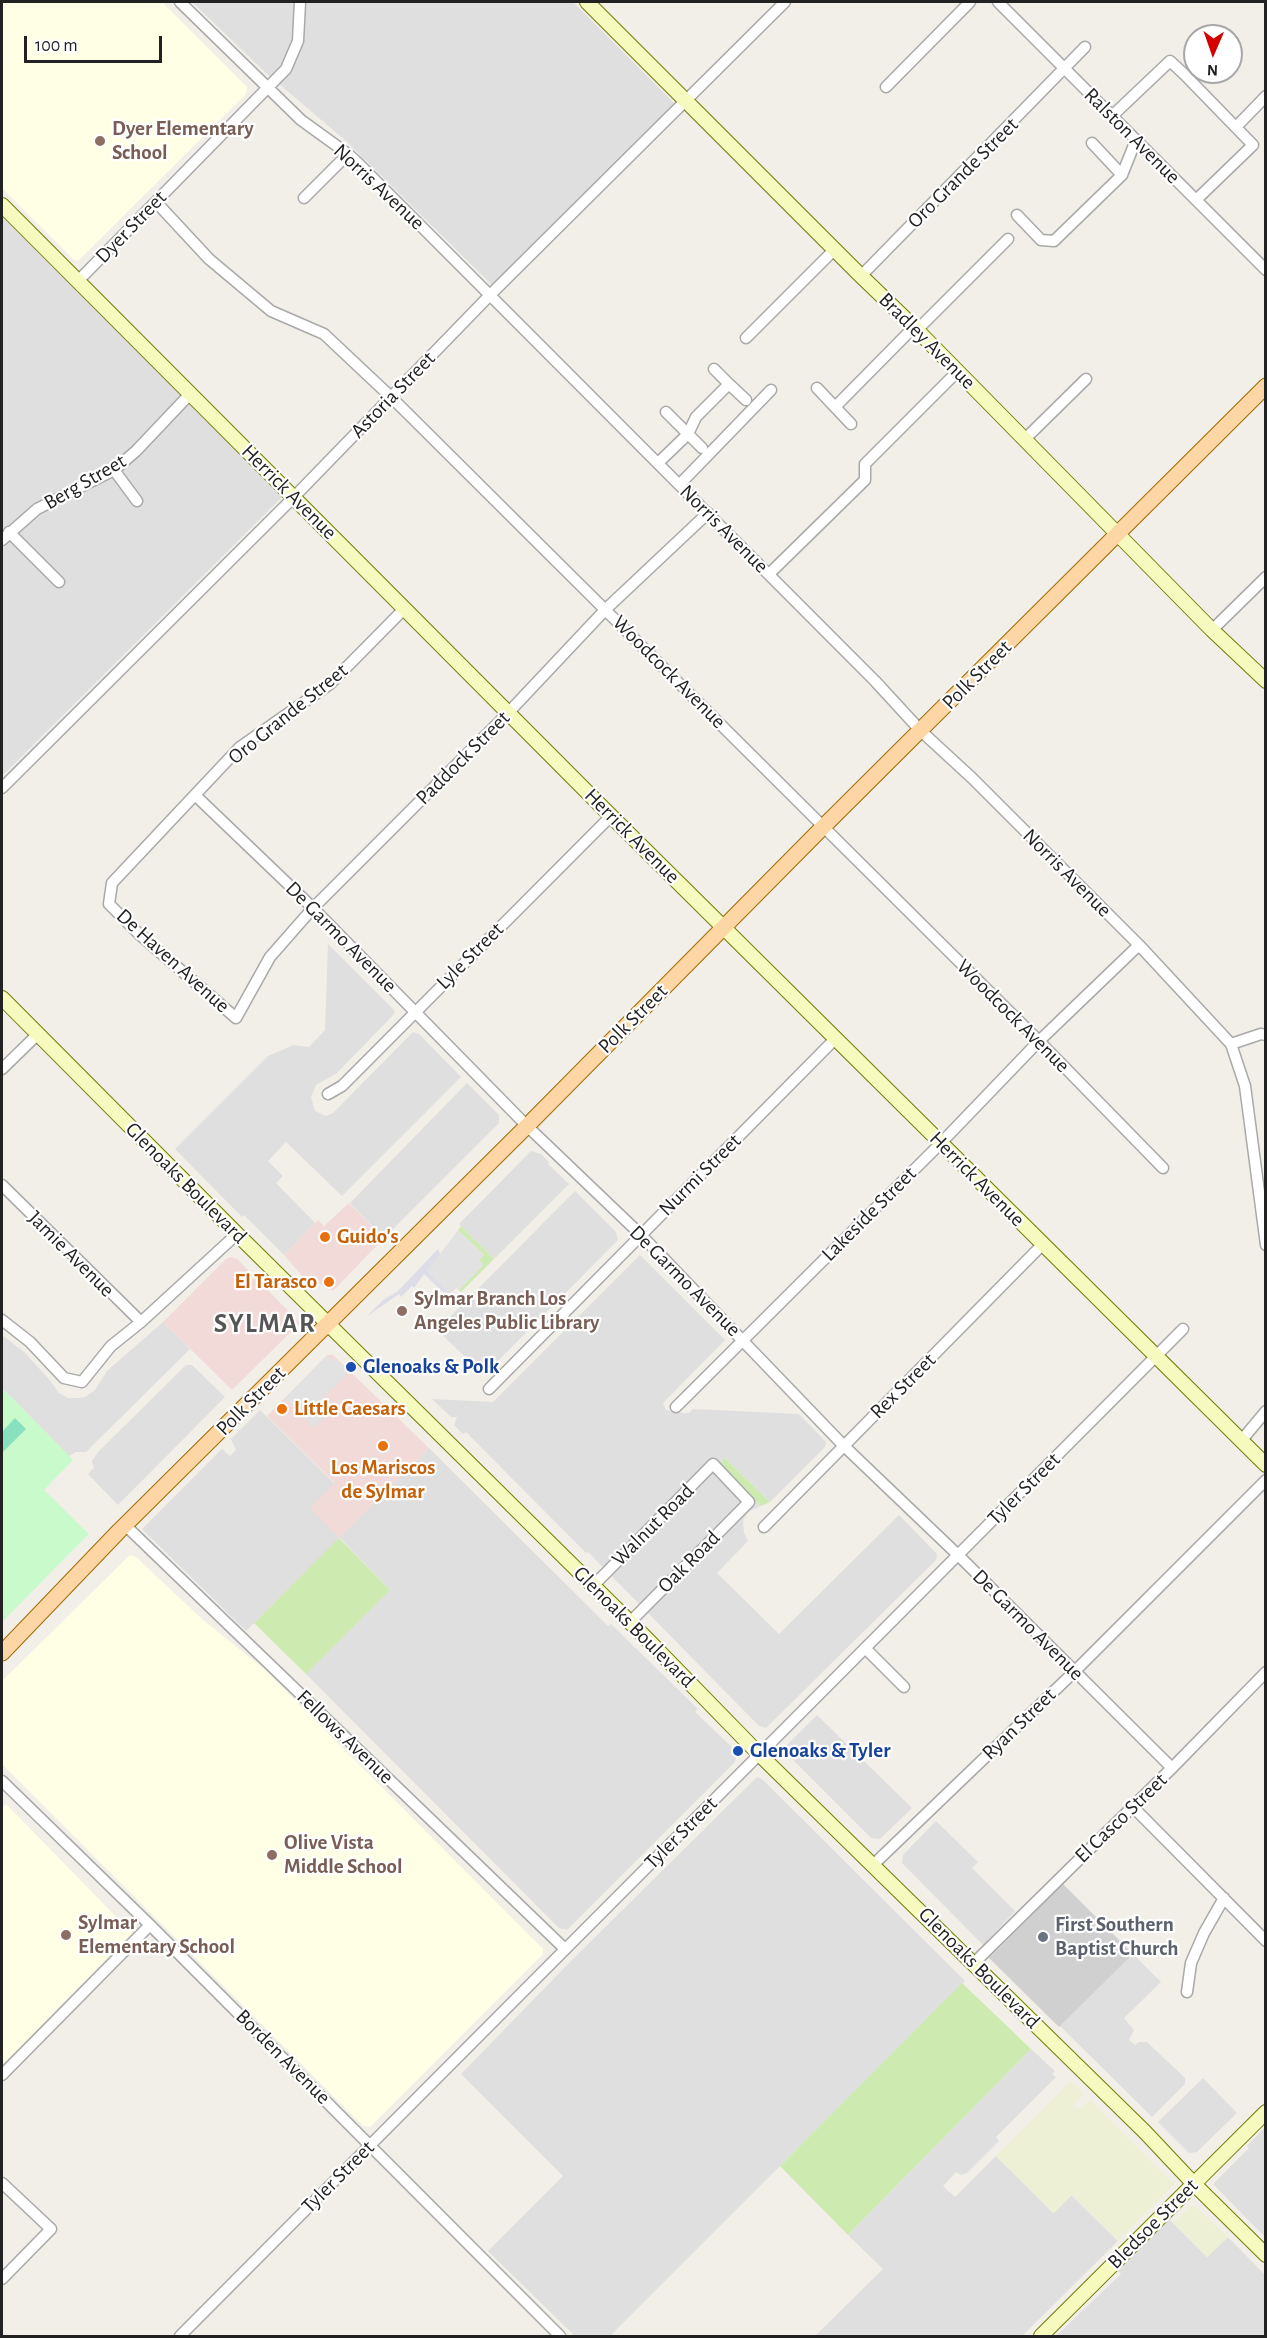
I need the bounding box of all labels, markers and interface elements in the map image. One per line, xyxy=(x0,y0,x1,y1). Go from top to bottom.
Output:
scale bar xyxy=(27,24,165,62)
north arrow xyxy=(1183,24,1243,84)
text: 100 m xyxy=(35,37,78,55)
text: N xyxy=(1207,62,1218,78)
street label: Ralston Avenue xyxy=(1079,83,1185,189)
street label: Oro Grande Street xyxy=(902,112,1024,234)
place label: Dyer Elementary School xyxy=(112,116,254,166)
marker: Dyer Elementary School xyxy=(93,134,107,148)
street label: Norris Avenue xyxy=(328,139,430,235)
street label: Dyer Street xyxy=(90,185,172,269)
street label: Bradley Avenue xyxy=(873,287,981,395)
street label: Astoria Street xyxy=(345,346,441,444)
street label: Herrick Avenue xyxy=(236,439,342,545)
street label: Berg Street xyxy=(39,448,131,516)
street label: Norris Avenue xyxy=(674,479,774,579)
street label: Woodcock Avenue xyxy=(607,610,731,734)
street label: Polk Street xyxy=(937,635,1017,715)
street label: Oro Grande Street xyxy=(223,658,353,770)
street label: Paddock Street xyxy=(411,706,515,810)
street label: Herrick Avenue xyxy=(579,783,685,889)
street label: Norris Avenue xyxy=(1017,823,1117,923)
street label: De Garmo Avenue xyxy=(280,876,402,998)
street label: De Haven Avenue xyxy=(111,904,235,1018)
street label: Lyle Street xyxy=(431,917,509,995)
street label: Woodcock Avenue xyxy=(951,954,1075,1078)
street label: Polk Street xyxy=(593,979,673,1059)
street label: Glenoaks Boulevard xyxy=(120,1117,252,1249)
street label: Herrick Avenue xyxy=(924,1126,1030,1232)
street label: Nurmi Street xyxy=(654,1129,746,1221)
street label: Lakeside Street xyxy=(816,1161,922,1267)
street label: Jamie Avenue xyxy=(23,1206,119,1302)
street label: De Garmo Avenue xyxy=(624,1220,746,1342)
place label: Guido's xyxy=(337,1224,399,1250)
marker: Guido's xyxy=(318,1230,332,1244)
place label: El Tarasco xyxy=(234,1269,317,1295)
marker: El Tarasco xyxy=(322,1275,336,1289)
place label: Sylmar Branch Los Angeles Public Library xyxy=(414,1286,599,1336)
marker: Sylmar Branch Los Angeles Public Library xyxy=(395,1304,409,1318)
district label: SYLMAR xyxy=(214,1308,316,1340)
street label: Rex Street xyxy=(865,1348,941,1424)
place label: Glenoaks & Polk xyxy=(363,1354,499,1380)
marker: Glenoaks & Polk xyxy=(344,1360,358,1374)
street label: Polk Street xyxy=(211,1361,291,1441)
place label: Little Caesars xyxy=(294,1396,406,1422)
marker: Little Caesars xyxy=(275,1402,289,1416)
marker: Los Mariscos de Sylmar xyxy=(376,1439,390,1453)
street label: Tyler Street xyxy=(982,1447,1066,1531)
place label: Los Mariscos de Sylmar xyxy=(331,1455,435,1505)
street label: Walnut Road xyxy=(607,1479,699,1571)
street label: Oak Road xyxy=(653,1526,725,1598)
street label: Glenoaks Boulevard xyxy=(568,1561,700,1693)
street label: De Garmo Avenue xyxy=(967,1564,1089,1686)
street label: Ryan Street xyxy=(977,1683,1061,1765)
street label: Fellows Avenue xyxy=(291,1685,399,1789)
place label: Glenoaks & Tyler xyxy=(750,1738,890,1764)
marker: Glenoaks & Tyler xyxy=(731,1744,745,1758)
street label: El Casco Street xyxy=(1070,1768,1172,1868)
street label: Tyler Street xyxy=(639,1791,723,1875)
place label: Olive Vista Middle School xyxy=(284,1830,403,1880)
marker: Olive Vista Middle School xyxy=(265,1848,279,1862)
street label: Glenoaks Boulevard xyxy=(913,1902,1045,2034)
place label: Sylmar Elementary School xyxy=(78,1910,235,1960)
place label: First Southern Baptist Church xyxy=(1055,1912,1179,1962)
marker: Sylmar Elementary School xyxy=(59,1928,73,1942)
marker: First Southern Baptist Church xyxy=(1036,1930,1050,1944)
street label: Borden Avenue xyxy=(230,2004,336,2110)
street label: Tyler Street xyxy=(296,2135,380,2219)
street label: Bledsoe Street xyxy=(1102,2173,1204,2275)

